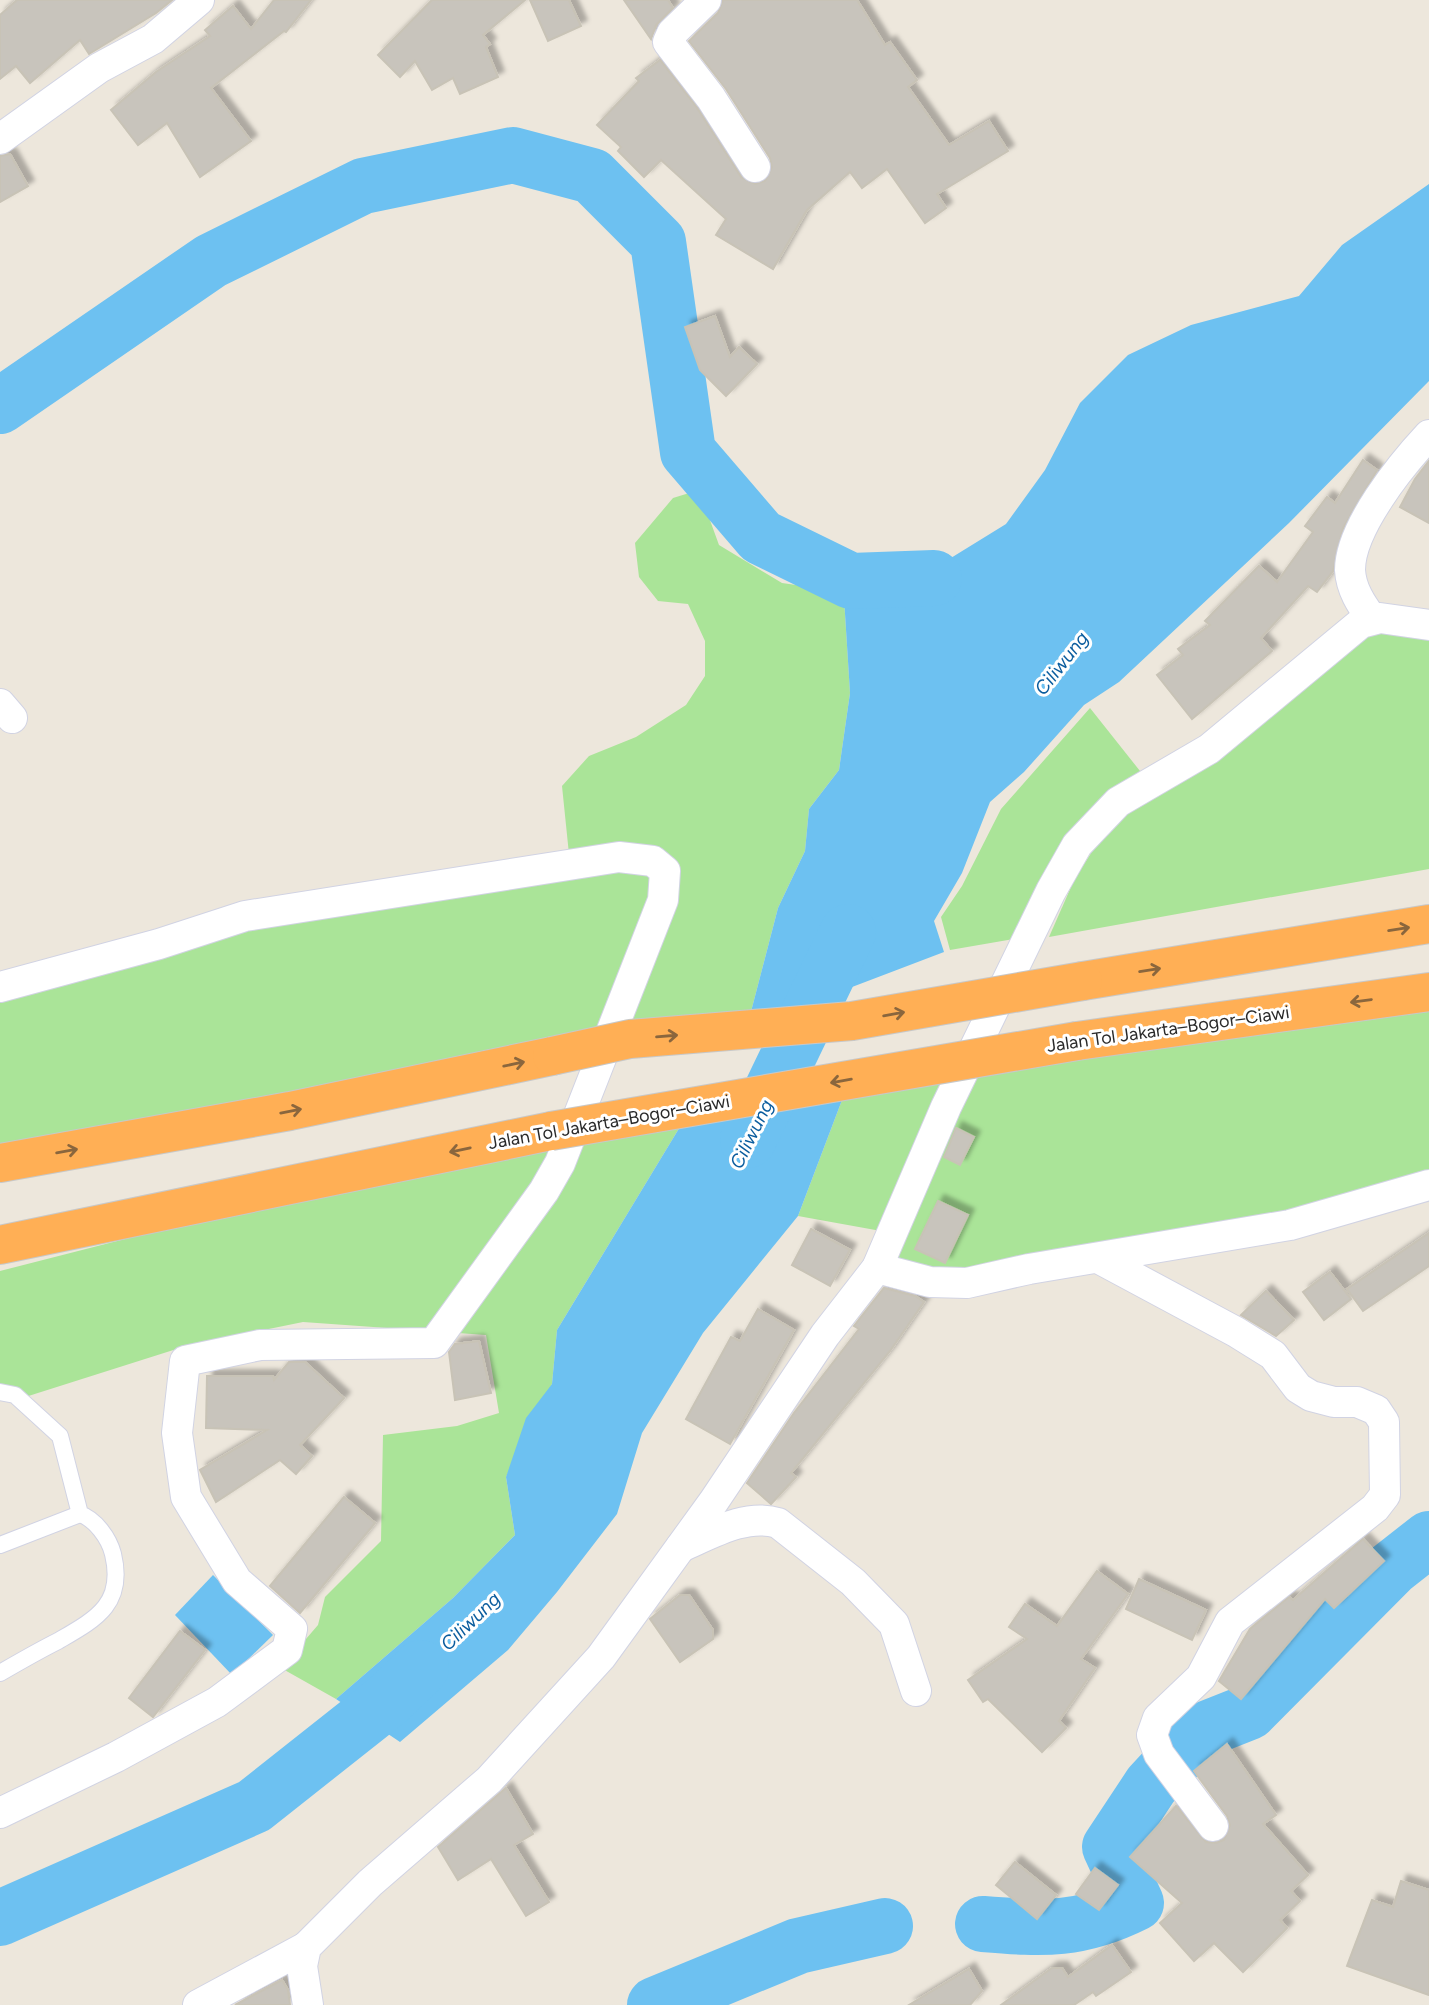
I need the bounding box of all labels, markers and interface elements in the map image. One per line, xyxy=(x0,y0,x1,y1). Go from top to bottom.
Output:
water label: Ciliwung xyxy=(1030,627,1093,700)
one-way arrow xyxy=(1387,922,1410,935)
one-way arrow xyxy=(1138,963,1161,976)
one-way arrow xyxy=(1351,995,1373,1008)
street label: Jalan Tol Jakarta–Bogor–Ciawi xyxy=(1045,1001,1291,1057)
one-way arrow xyxy=(882,1006,905,1020)
one-way arrow xyxy=(656,1029,678,1042)
one-way arrow xyxy=(502,1056,525,1070)
one-way arrow xyxy=(830,1075,853,1088)
street label: Jalan Tol Jakarta–Bogor–Ciawi xyxy=(487,1090,731,1154)
water label: Ciliwung xyxy=(725,1096,778,1173)
one-way arrow xyxy=(279,1103,302,1117)
one-way arrow xyxy=(55,1143,78,1157)
one-way arrow xyxy=(449,1143,472,1157)
water label: Ciliwung xyxy=(436,1587,505,1655)

